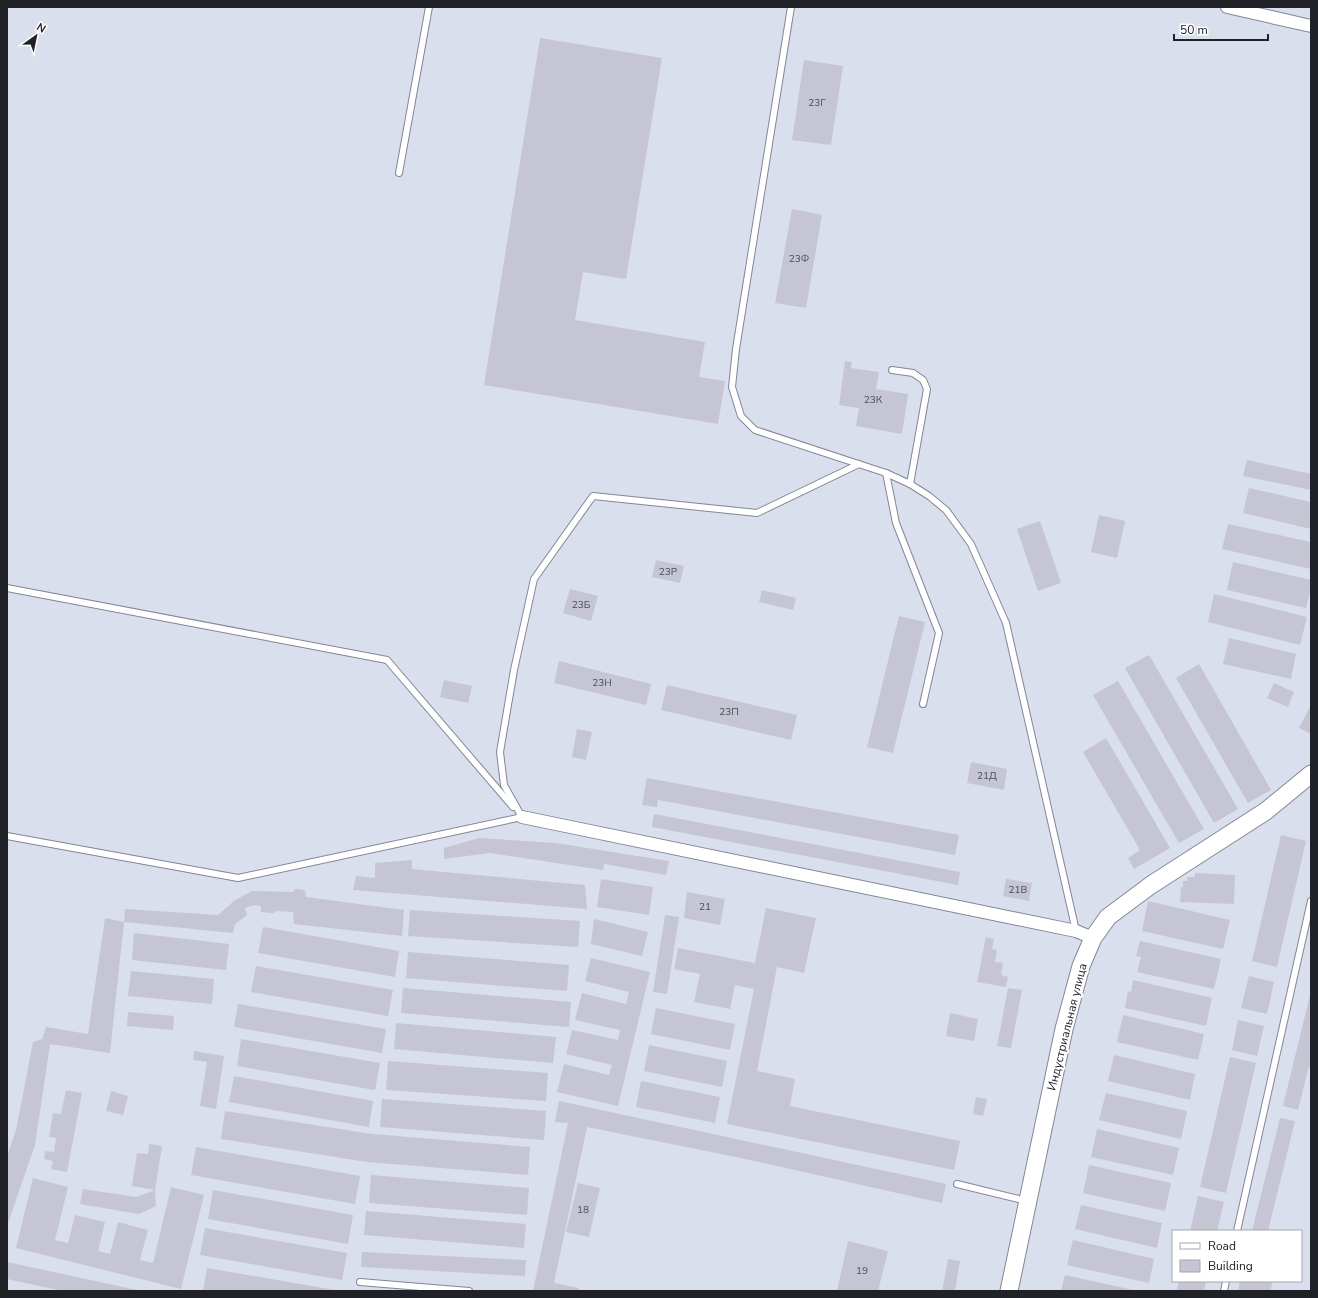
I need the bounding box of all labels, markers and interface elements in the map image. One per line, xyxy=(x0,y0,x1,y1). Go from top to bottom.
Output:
north arrow xyxy=(16,16,56,56)
scale bar xyxy=(1174,16,1268,42)
text: N xyxy=(34,20,49,37)
text: 50 m xyxy=(1180,22,1208,38)
house number: 23Г xyxy=(808,96,826,110)
house number: 23Ф xyxy=(789,252,809,266)
house number: 23К xyxy=(864,393,883,407)
house number: 23Р xyxy=(659,565,678,579)
house number: 23Б xyxy=(572,598,591,612)
house number: 23Н xyxy=(592,676,612,690)
house number: 23П xyxy=(719,705,739,719)
house number: 21Д xyxy=(977,769,997,783)
house number: 21В xyxy=(1009,883,1028,897)
house number: 21 xyxy=(699,900,711,914)
street label: Индустриальная улица xyxy=(1043,962,1091,1092)
house number: 18 xyxy=(577,1203,589,1217)
legend xyxy=(1172,1230,1302,1282)
text: Road xyxy=(1208,1238,1236,1254)
text: Building xyxy=(1208,1258,1253,1274)
house number: 19 xyxy=(856,1264,868,1278)

